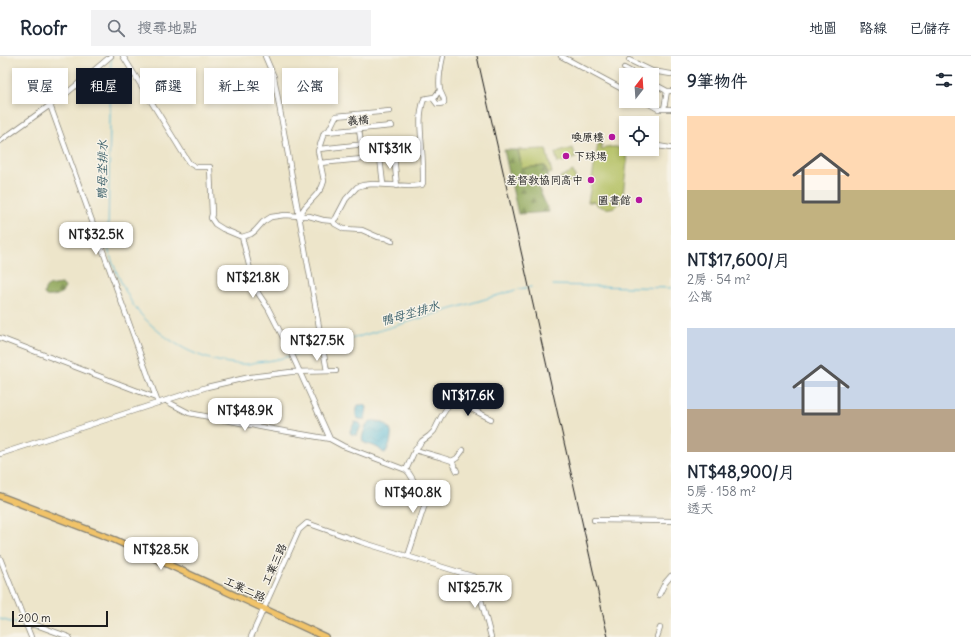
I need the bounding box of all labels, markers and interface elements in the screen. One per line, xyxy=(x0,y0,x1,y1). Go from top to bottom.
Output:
search box xyxy=(91,10,371,46)
text: Roofr xyxy=(20,16,67,40)
icon: search xyxy=(105,17,127,39)
text: 搜尋地點 xyxy=(137,18,197,37)
text: 地圖 xyxy=(809,19,837,37)
text: 路線 xyxy=(859,19,887,37)
text: 已儲存 xyxy=(909,19,951,37)
chip: 買屋 xyxy=(12,68,68,104)
chip: 租屋 xyxy=(76,68,132,104)
chip: 篩選 xyxy=(140,68,196,104)
chip: 新上架 xyxy=(204,68,274,104)
chip: 公寓 xyxy=(282,68,338,104)
north arrow xyxy=(619,68,659,108)
map controls xyxy=(619,68,659,156)
icon: filters xyxy=(933,69,955,91)
text: 9筆物件 xyxy=(687,70,748,92)
street label: 義橋 xyxy=(346,112,370,128)
button: locate xyxy=(619,116,659,156)
place label: 喚原樓 xyxy=(571,130,604,144)
marker: 喚原樓 xyxy=(607,132,617,142)
pin: NT$31K xyxy=(357,136,423,170)
water label: 鴨母坔排水 xyxy=(94,139,110,200)
text: NT$31K xyxy=(368,140,412,157)
icon: home xyxy=(785,142,857,214)
place label: 下球場 xyxy=(574,149,607,163)
marker: 下球場 xyxy=(561,151,571,161)
place label: 基督教協同高中 xyxy=(506,173,583,187)
marker: 基督教協同高中 xyxy=(586,175,596,185)
place label: 圖書館 xyxy=(598,193,631,207)
marker: 圖書館 xyxy=(634,195,644,205)
pin: NT$32.5K xyxy=(55,222,137,256)
text: NT$32.5K xyxy=(68,226,124,243)
text: NT$17,600/月 xyxy=(687,249,791,271)
pin: NT$21.8K xyxy=(212,265,294,299)
text: NT$21.8K xyxy=(226,269,280,286)
text: 2房 · 54 m² xyxy=(687,271,751,288)
text: 公寓 xyxy=(687,288,713,305)
water label: 鴨母坔排水 xyxy=(379,297,442,328)
pin: NT$27.5K xyxy=(276,328,358,362)
text: NT$27.5K xyxy=(290,332,344,349)
icon: home xyxy=(785,354,857,426)
pin: NT$17.6K xyxy=(427,383,509,417)
text: NT$17.6K xyxy=(442,387,494,404)
pin: NT$48.9K xyxy=(204,398,286,432)
text: NT$48.9K xyxy=(217,402,273,419)
text: NT$48,900/月 xyxy=(687,461,795,483)
pin: NT$40.8K xyxy=(372,480,454,514)
text: 5房 · 158 m² xyxy=(687,483,756,500)
text: NT$40.8K xyxy=(384,484,442,501)
text: 透天 xyxy=(687,500,713,517)
pin: NT$28.5K xyxy=(120,537,202,571)
text: NT$28.5K xyxy=(133,541,189,558)
street label: 工業三路 xyxy=(259,541,289,587)
street label: 工業二路 xyxy=(222,573,268,605)
pin: NT$25.7K xyxy=(434,575,516,609)
text: NT$25.7K xyxy=(448,579,502,596)
scale bar xyxy=(12,609,108,628)
text: 200 m xyxy=(18,611,51,625)

